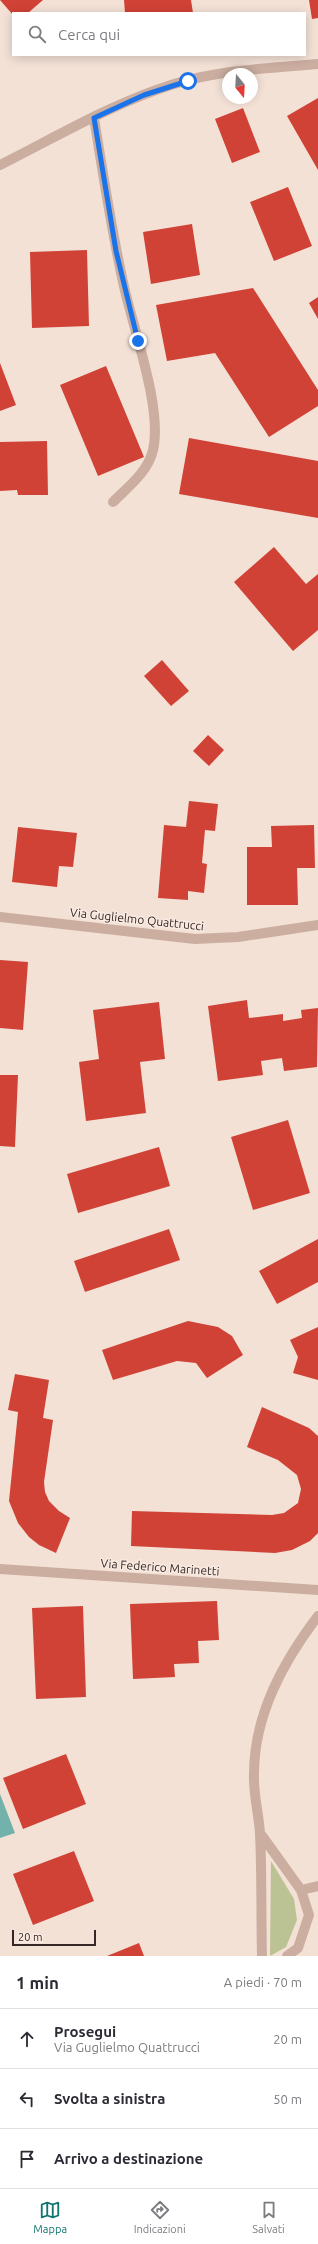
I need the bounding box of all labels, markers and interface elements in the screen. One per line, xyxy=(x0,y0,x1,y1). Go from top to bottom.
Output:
search box xyxy=(12,12,306,56)
icon: search xyxy=(26,23,48,45)
text: Cerca qui xyxy=(58,26,120,43)
north arrow xyxy=(222,68,258,104)
route start xyxy=(179,72,197,90)
route end xyxy=(129,332,147,350)
street label: Via Guglielmo Quattrucci xyxy=(69,905,205,933)
street label: Via Federico Marinetti xyxy=(100,1556,220,1578)
scale bar xyxy=(12,1928,96,1947)
text: 20 m xyxy=(18,1931,42,1943)
text: 1 min xyxy=(16,1973,59,1992)
text: A piedi · 70 m xyxy=(224,1975,302,1989)
text: Prosegui xyxy=(54,2023,116,2040)
icon: ahead xyxy=(16,2028,38,2050)
text: 20 m xyxy=(273,2032,302,2046)
text: Via Guglielmo Quattrucci xyxy=(54,2040,200,2054)
icon: left xyxy=(16,2088,38,2110)
text: Svolta a sinistra xyxy=(54,2090,165,2107)
text: 50 m xyxy=(273,2092,302,2106)
icon: arrive xyxy=(16,2148,38,2170)
text: Arrivo a destinazione xyxy=(54,2150,203,2167)
tab: Mappa xyxy=(33,2199,67,2235)
tab: Indicazioni xyxy=(134,2199,186,2235)
tab: Salvati xyxy=(252,2199,285,2235)

